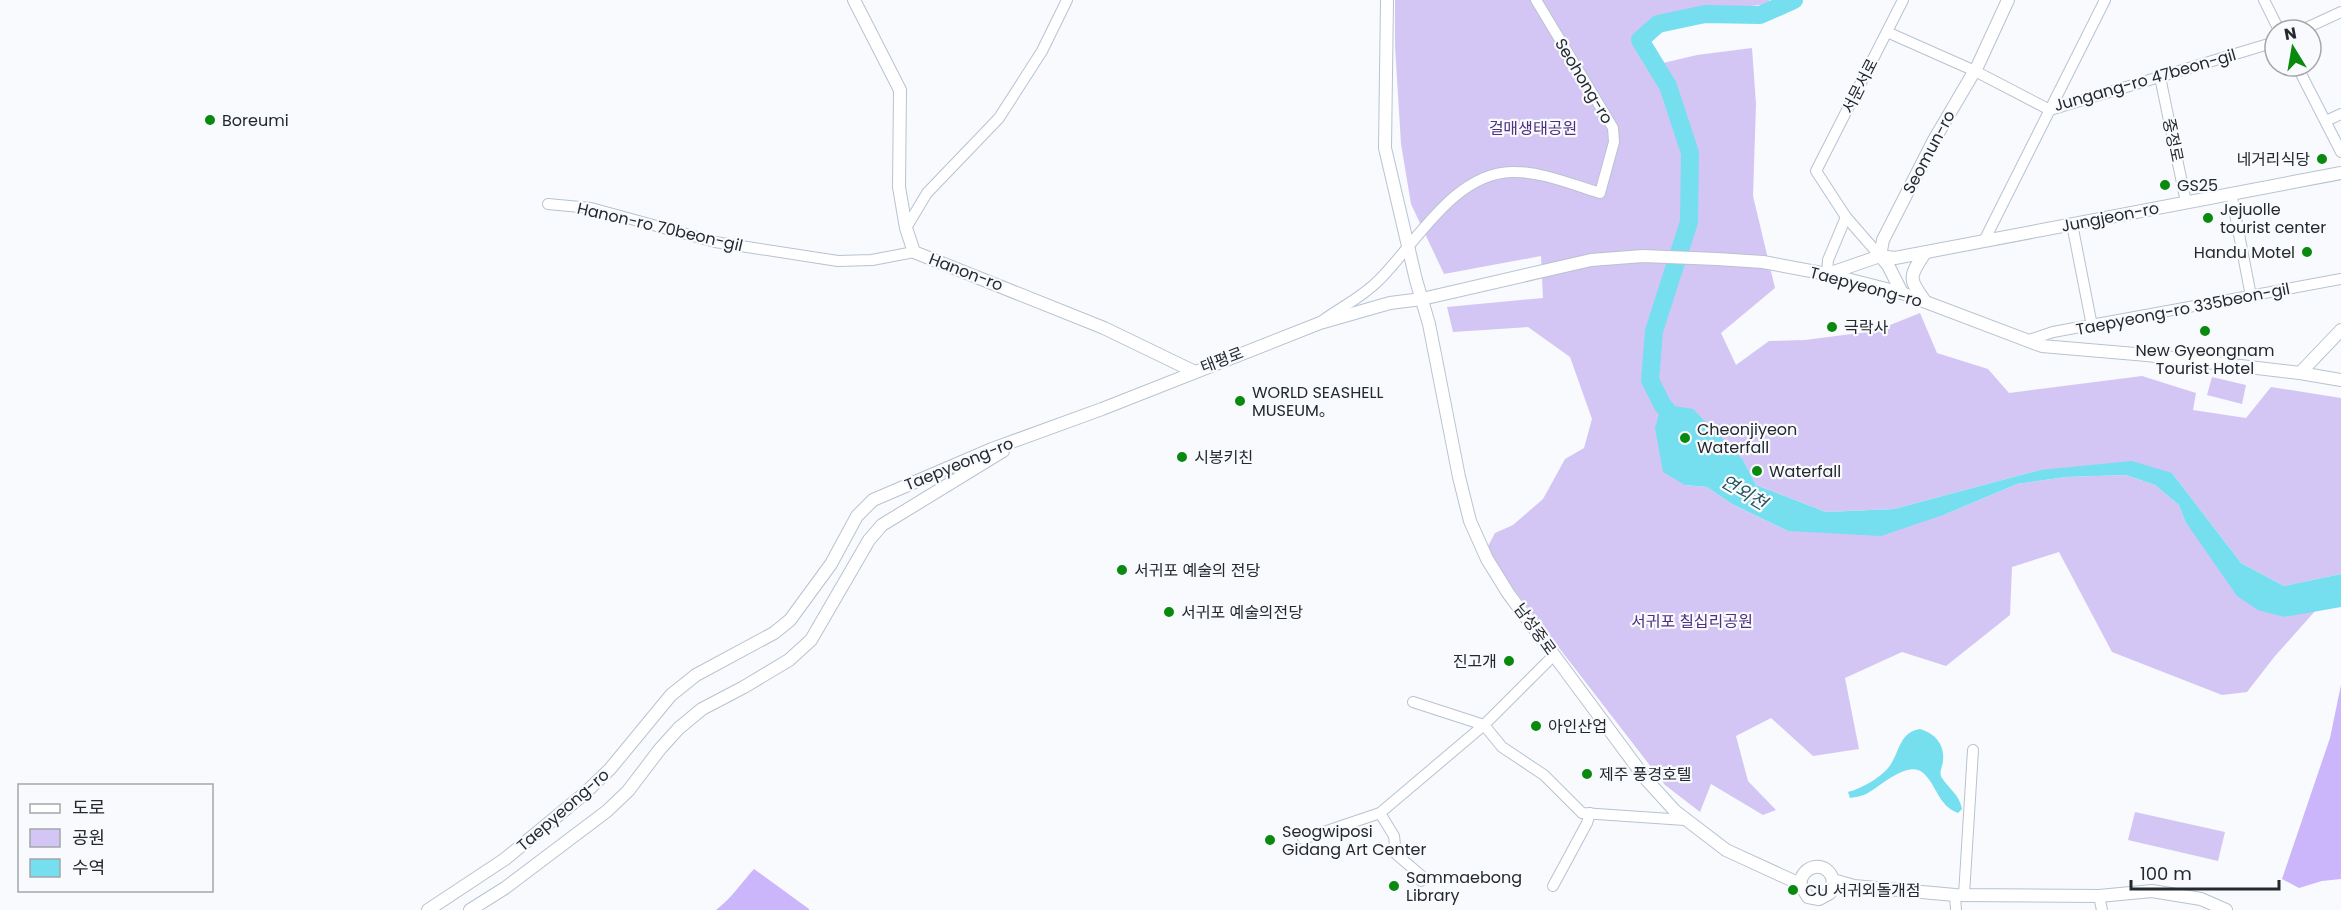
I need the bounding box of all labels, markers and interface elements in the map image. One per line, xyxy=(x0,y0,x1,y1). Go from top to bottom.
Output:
north arrow xyxy=(2263,18,2323,78)
text: N xyxy=(2282,21,2298,46)
street label: Seohong-ro xyxy=(1549,34,1619,128)
street label: Jungang-ro 47beon-gil xyxy=(2051,43,2239,117)
street label: 서문서로 xyxy=(1836,54,1884,117)
street label: Seomun-ro xyxy=(1897,106,1961,198)
place label: Boreumi xyxy=(222,109,289,132)
marker: Boreumi xyxy=(203,113,217,127)
street label: 중정로 xyxy=(2157,116,2189,164)
park label: 걸매생태공원 xyxy=(1489,117,1577,140)
place label: 네거리식당 xyxy=(2236,148,2310,171)
marker: 네거리식당 xyxy=(2315,152,2329,166)
place label: GS25 xyxy=(2177,174,2218,197)
marker: GS25 xyxy=(2158,178,2172,192)
street label: Jungjeon-ro xyxy=(2059,196,2161,238)
street label: Hanon-ro 70beon-gil xyxy=(575,197,745,257)
place label: Jejuolle tourist center xyxy=(2220,198,2326,239)
marker: Jejuolle tourist center xyxy=(2201,211,2215,225)
place label: Handu Motel xyxy=(2194,241,2295,264)
marker: Handu Motel xyxy=(2300,245,2314,259)
street label: Hanon-ro xyxy=(926,247,1006,297)
street label: Taepyeong-ro xyxy=(1807,261,1925,313)
street label: Taepyeong-ro 335beon-gil xyxy=(2074,277,2292,341)
place label: 극락사 xyxy=(1844,316,1888,339)
marker: 극락사 xyxy=(1825,320,1839,334)
marker: New Gyeongnam Tourist Hotel xyxy=(2198,324,2212,338)
place label: New Gyeongnam Tourist Hotel xyxy=(2136,339,2274,380)
street label: 태평로 xyxy=(1197,341,1247,379)
place label: WORLD SEASHELL MUSEUM。 xyxy=(1252,381,1383,422)
marker: WORLD SEASHELL MUSEUM。 xyxy=(1233,394,1247,408)
place label: Cheonjiyeon Waterfall xyxy=(1697,418,1797,459)
marker: Cheonjiyeon Waterfall xyxy=(1678,431,1692,445)
street label: Taepyeong-ro xyxy=(901,432,1017,496)
place label: 시봉키친 xyxy=(1194,446,1253,469)
marker: 시봉키친 xyxy=(1175,450,1189,464)
place label: Waterfall xyxy=(1769,460,1841,483)
marker: Waterfall xyxy=(1750,464,1764,478)
water label: 연외천 xyxy=(1716,468,1774,517)
place label: 서귀포 예술의 전당 xyxy=(1134,559,1261,582)
marker: 서귀포 예술의 전당 xyxy=(1115,563,1129,577)
street label: 남성중로 xyxy=(1508,598,1562,660)
place label: 서귀포 예술의전당 xyxy=(1181,601,1303,624)
marker: 서귀포 예술의전당 xyxy=(1162,605,1176,619)
park label: 서귀포 칠십리공원 xyxy=(1631,610,1753,633)
place label: 진고개 xyxy=(1453,650,1497,673)
marker: 진고개 xyxy=(1502,654,1516,668)
place label: 아인산업 xyxy=(1548,715,1607,738)
marker: 아인산업 xyxy=(1529,719,1543,733)
street label: Taepyeong-ro xyxy=(512,763,614,857)
place label: 제주 풍경호텔 xyxy=(1599,763,1692,786)
marker: 제주 풍경호텔 xyxy=(1580,767,1594,781)
legend xyxy=(18,784,213,892)
text: 도로 xyxy=(72,795,105,820)
place label: Seogwiposi Gidang Art Center xyxy=(1282,820,1426,861)
text: 공원 xyxy=(72,825,105,850)
marker: Seogwiposi Gidang Art Center xyxy=(1263,833,1277,847)
scale bar xyxy=(2131,853,2280,891)
text: 수역 xyxy=(72,855,105,880)
text: 100 m xyxy=(2140,861,2192,886)
place label: Sammaebong Library xyxy=(1406,866,1522,907)
marker: Sammaebong Library xyxy=(1387,879,1401,893)
place label: CU 서귀외돌개점 xyxy=(1805,879,1921,902)
marker: CU 서귀외돌개점 xyxy=(1786,883,1800,897)

